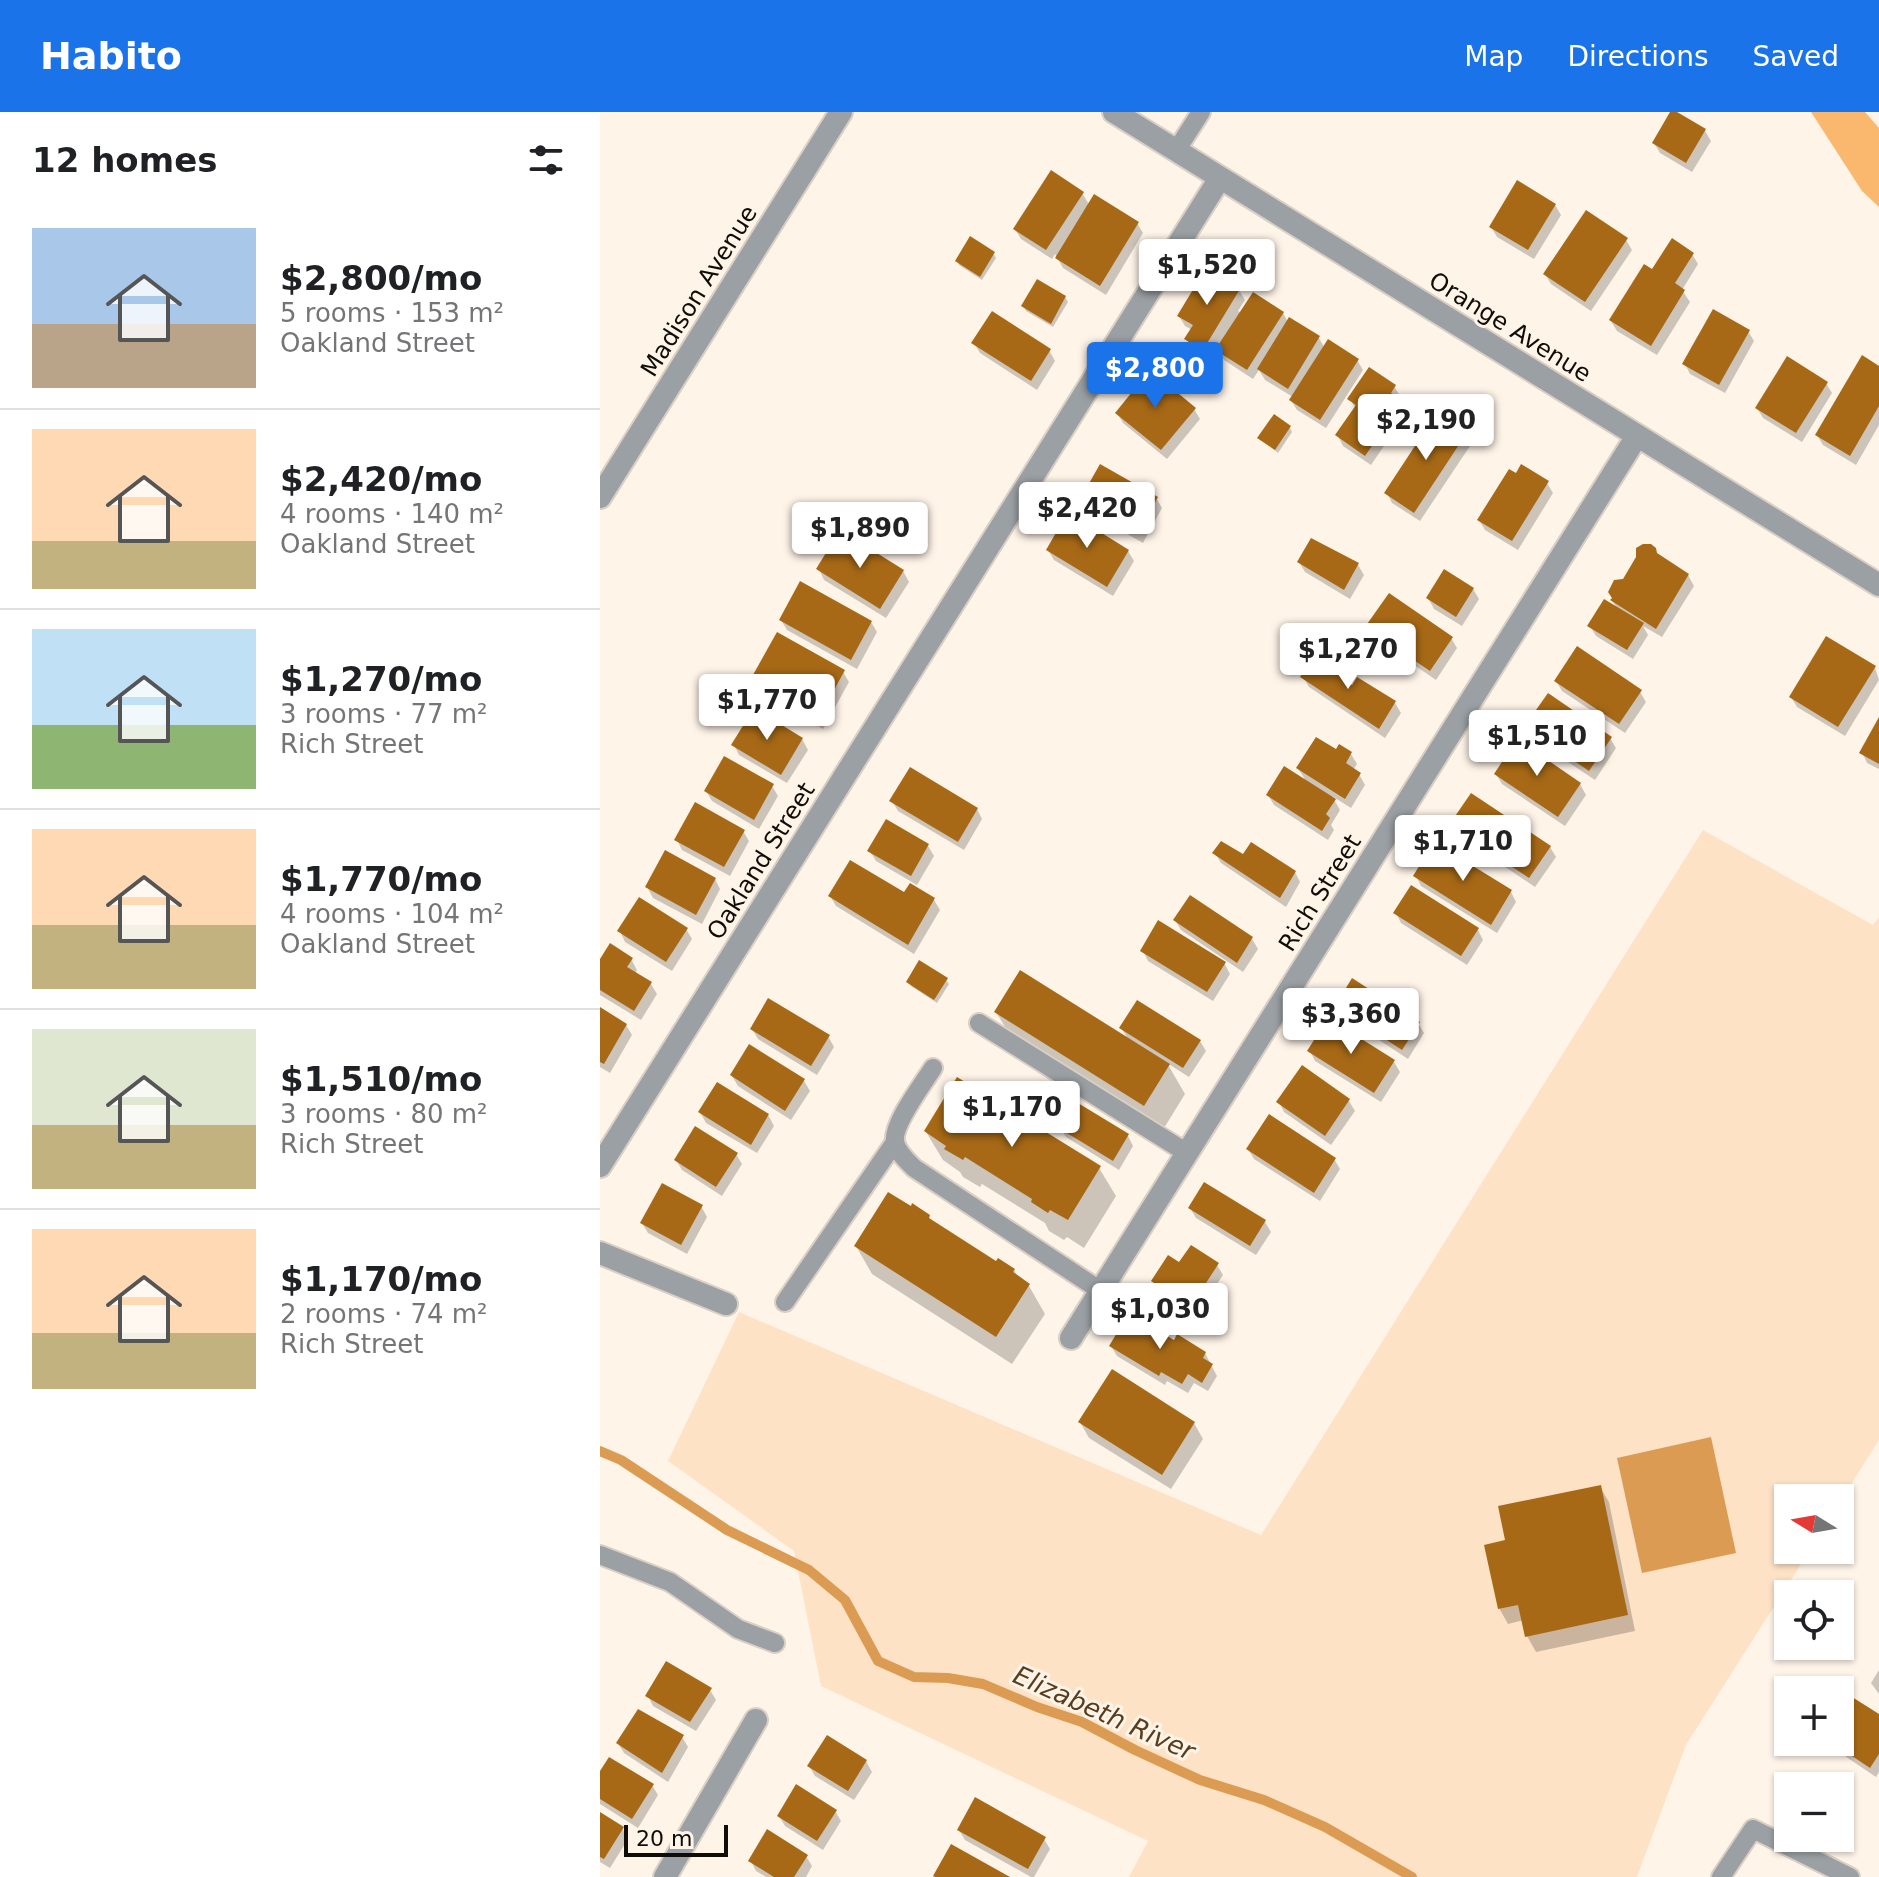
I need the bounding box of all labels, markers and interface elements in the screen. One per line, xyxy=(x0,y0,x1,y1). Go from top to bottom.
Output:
text: Habito xyxy=(40,34,182,78)
text: Map xyxy=(1464,40,1523,73)
text: Directions xyxy=(1567,40,1708,73)
text: Saved xyxy=(1752,40,1839,73)
icon: filters xyxy=(524,138,568,182)
text: 12 homes xyxy=(32,140,217,180)
street label: Madison Avenue xyxy=(635,200,763,382)
pin: $1,520 xyxy=(1142,239,1272,307)
text: $1,520 xyxy=(1157,250,1257,280)
text: $2,800/mo xyxy=(280,258,482,298)
icon: home xyxy=(96,260,192,356)
street label: Orange Avenue xyxy=(1424,266,1596,388)
text: 5 rooms · 153 m² xyxy=(280,298,504,328)
text: Oakland Street xyxy=(280,328,475,358)
pin: $2,800 xyxy=(1090,342,1220,410)
text: $2,800 xyxy=(1105,353,1205,383)
pin: $2,190 xyxy=(1361,394,1491,462)
text: $2,190 xyxy=(1376,405,1476,435)
text: $2,420/mo xyxy=(280,459,482,499)
icon: home xyxy=(96,461,192,557)
pin: $2,420 xyxy=(1022,482,1152,550)
text: $2,420 xyxy=(1037,493,1137,523)
text: 4 rooms · 140 m² xyxy=(280,499,504,529)
pin: $1,890 xyxy=(795,502,925,570)
text: $1,890 xyxy=(810,513,910,543)
text: Oakland Street xyxy=(280,529,475,559)
pin: $1,270 xyxy=(1283,623,1413,691)
text: $1,270 xyxy=(1298,634,1398,664)
text: $1,270/mo xyxy=(280,659,482,699)
icon: home xyxy=(96,661,192,757)
pin: $1,770 xyxy=(702,674,832,742)
text: $1,770 xyxy=(717,685,817,715)
text: 3 rooms · 77 m² xyxy=(280,699,488,729)
pin: $1,510 xyxy=(1472,710,1602,778)
text: $1,510 xyxy=(1487,721,1587,751)
text: Rich Street xyxy=(280,729,423,759)
street label: Oakland Street xyxy=(701,777,821,945)
pin: $1,710 xyxy=(1398,815,1528,883)
text: $1,710 xyxy=(1413,826,1513,856)
street label: Rich Street xyxy=(1273,829,1367,957)
text: $1,770/mo xyxy=(280,859,482,899)
icon: home xyxy=(96,861,192,957)
text: 4 rooms · 104 m² xyxy=(280,899,504,929)
text: Oakland Street xyxy=(280,929,475,959)
pin: $3,360 xyxy=(1286,988,1416,1056)
text: $3,360 xyxy=(1301,999,1401,1029)
text: $1,510/mo xyxy=(280,1059,482,1099)
icon: home xyxy=(96,1061,192,1157)
pin: $1,170 xyxy=(947,1081,1077,1149)
text: $1,170 xyxy=(962,1092,1062,1122)
text: 3 rooms · 80 m² xyxy=(280,1099,488,1129)
text: Rich Street xyxy=(280,1129,423,1159)
text: $1,170/mo xyxy=(280,1259,482,1299)
icon: home xyxy=(96,1261,192,1357)
pin: $1,030 xyxy=(1095,1283,1225,1351)
text: $1,030 xyxy=(1110,1294,1210,1324)
text: 2 rooms · 74 m² xyxy=(280,1299,488,1329)
text: Rich Street xyxy=(280,1329,423,1359)
north arrow xyxy=(1774,1484,1854,1564)
map controls xyxy=(1774,1484,1854,1852)
button: locate xyxy=(1774,1580,1854,1660)
water label: Elizabeth River xyxy=(1009,1660,1201,1767)
button: + xyxy=(1774,1676,1854,1756)
button: − xyxy=(1774,1772,1854,1852)
scale bar xyxy=(624,1821,728,1857)
text: 20 m xyxy=(636,1826,692,1851)

